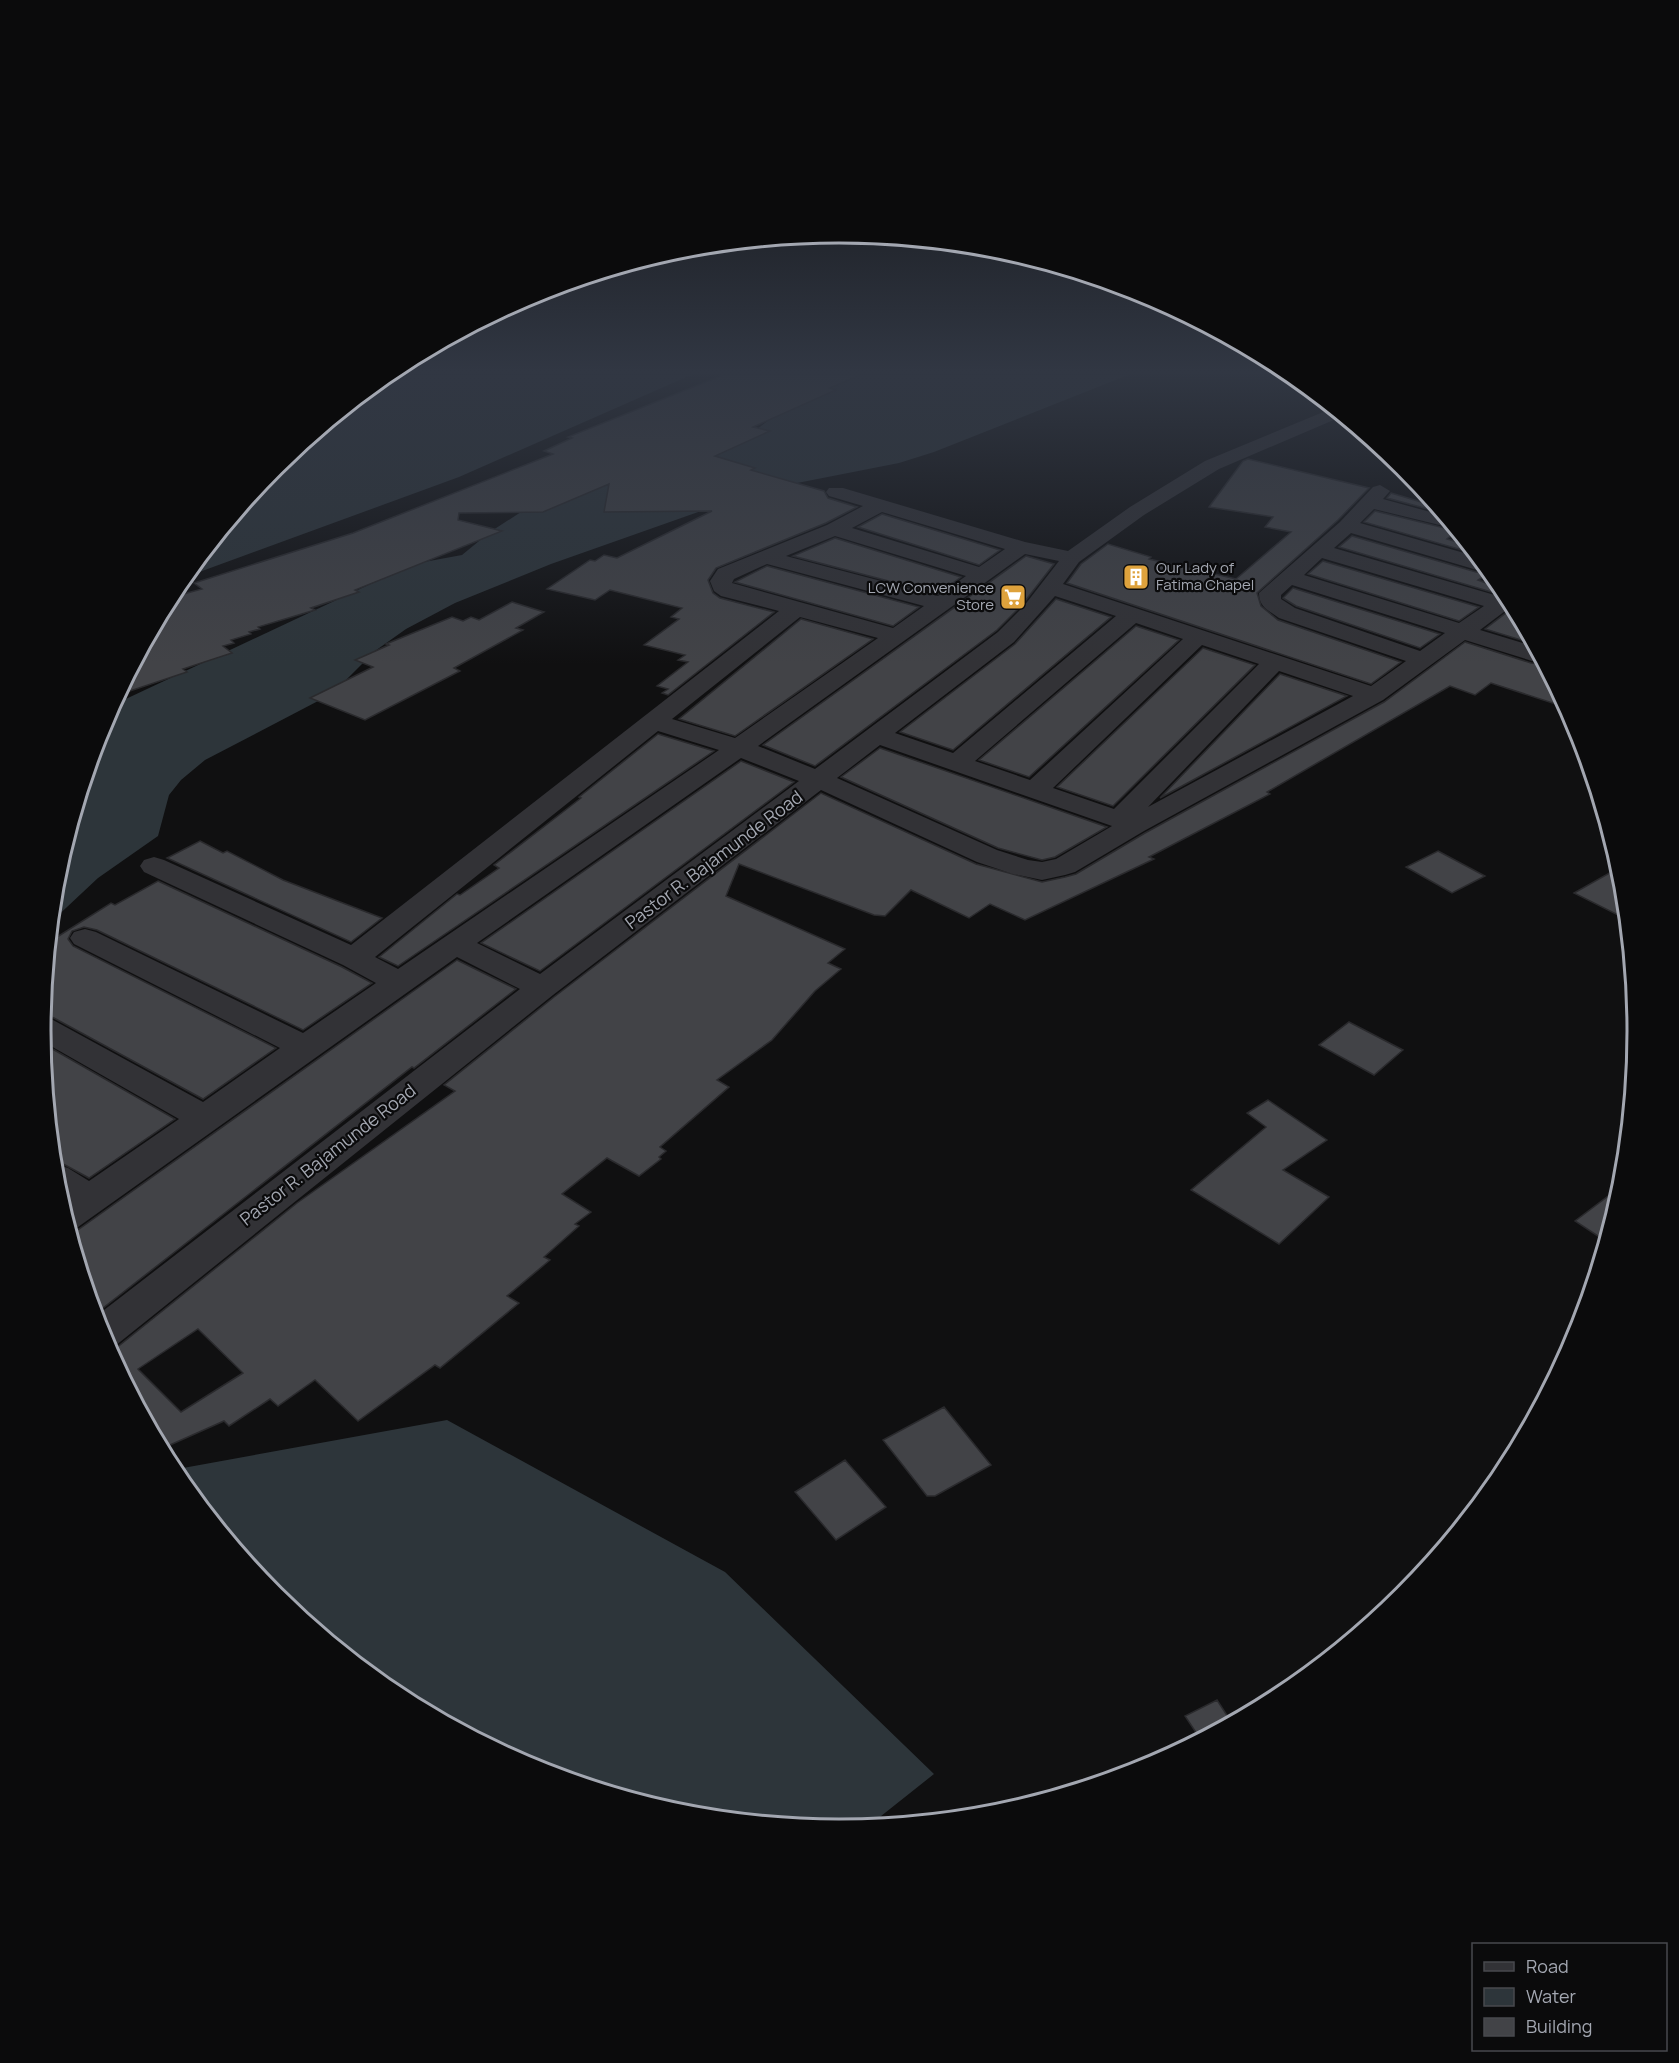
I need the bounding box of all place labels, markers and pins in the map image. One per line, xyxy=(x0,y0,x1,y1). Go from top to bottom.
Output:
place label: Our Lady of Fatima Chapel xyxy=(1156,557,1254,595)
building icon: Our Lady of Fatima Chapel xyxy=(1121,562,1151,592)
place label: LCW Convenience Store xyxy=(868,577,994,615)
supermarket icon: LCW Convenience Store xyxy=(998,582,1028,612)

